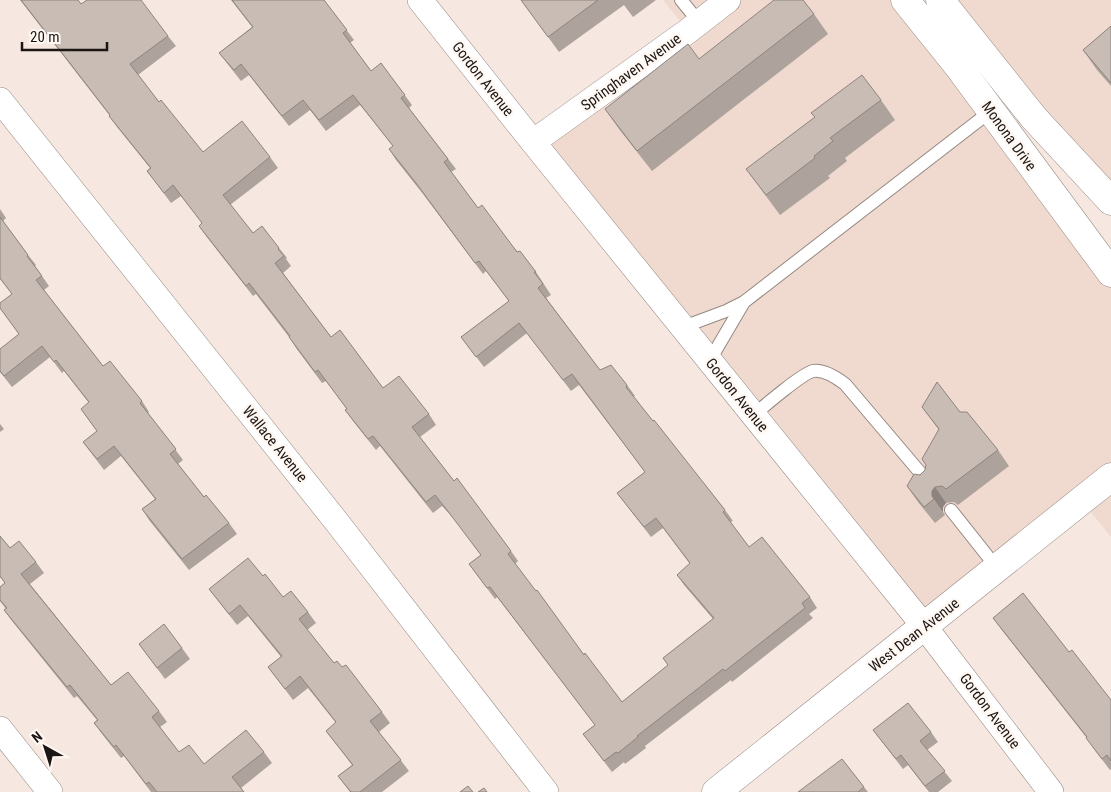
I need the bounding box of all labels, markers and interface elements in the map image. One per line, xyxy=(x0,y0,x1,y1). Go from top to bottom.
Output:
scale bar xyxy=(22,20,108,52)
text: 20 m xyxy=(30,28,60,46)
street label: Springhaven Avenue xyxy=(577,30,685,114)
street label: Gordon Avenue xyxy=(448,38,518,120)
street label: Monona Drive xyxy=(978,98,1040,174)
street label: Gordon Avenue xyxy=(702,354,772,436)
street label: Wallace Avenue xyxy=(239,402,311,486)
street label: West Dean Avenue xyxy=(865,594,963,676)
street label: Gordon Avenue xyxy=(956,670,1024,752)
north arrow xyxy=(20,722,70,772)
text: N xyxy=(28,728,45,746)

